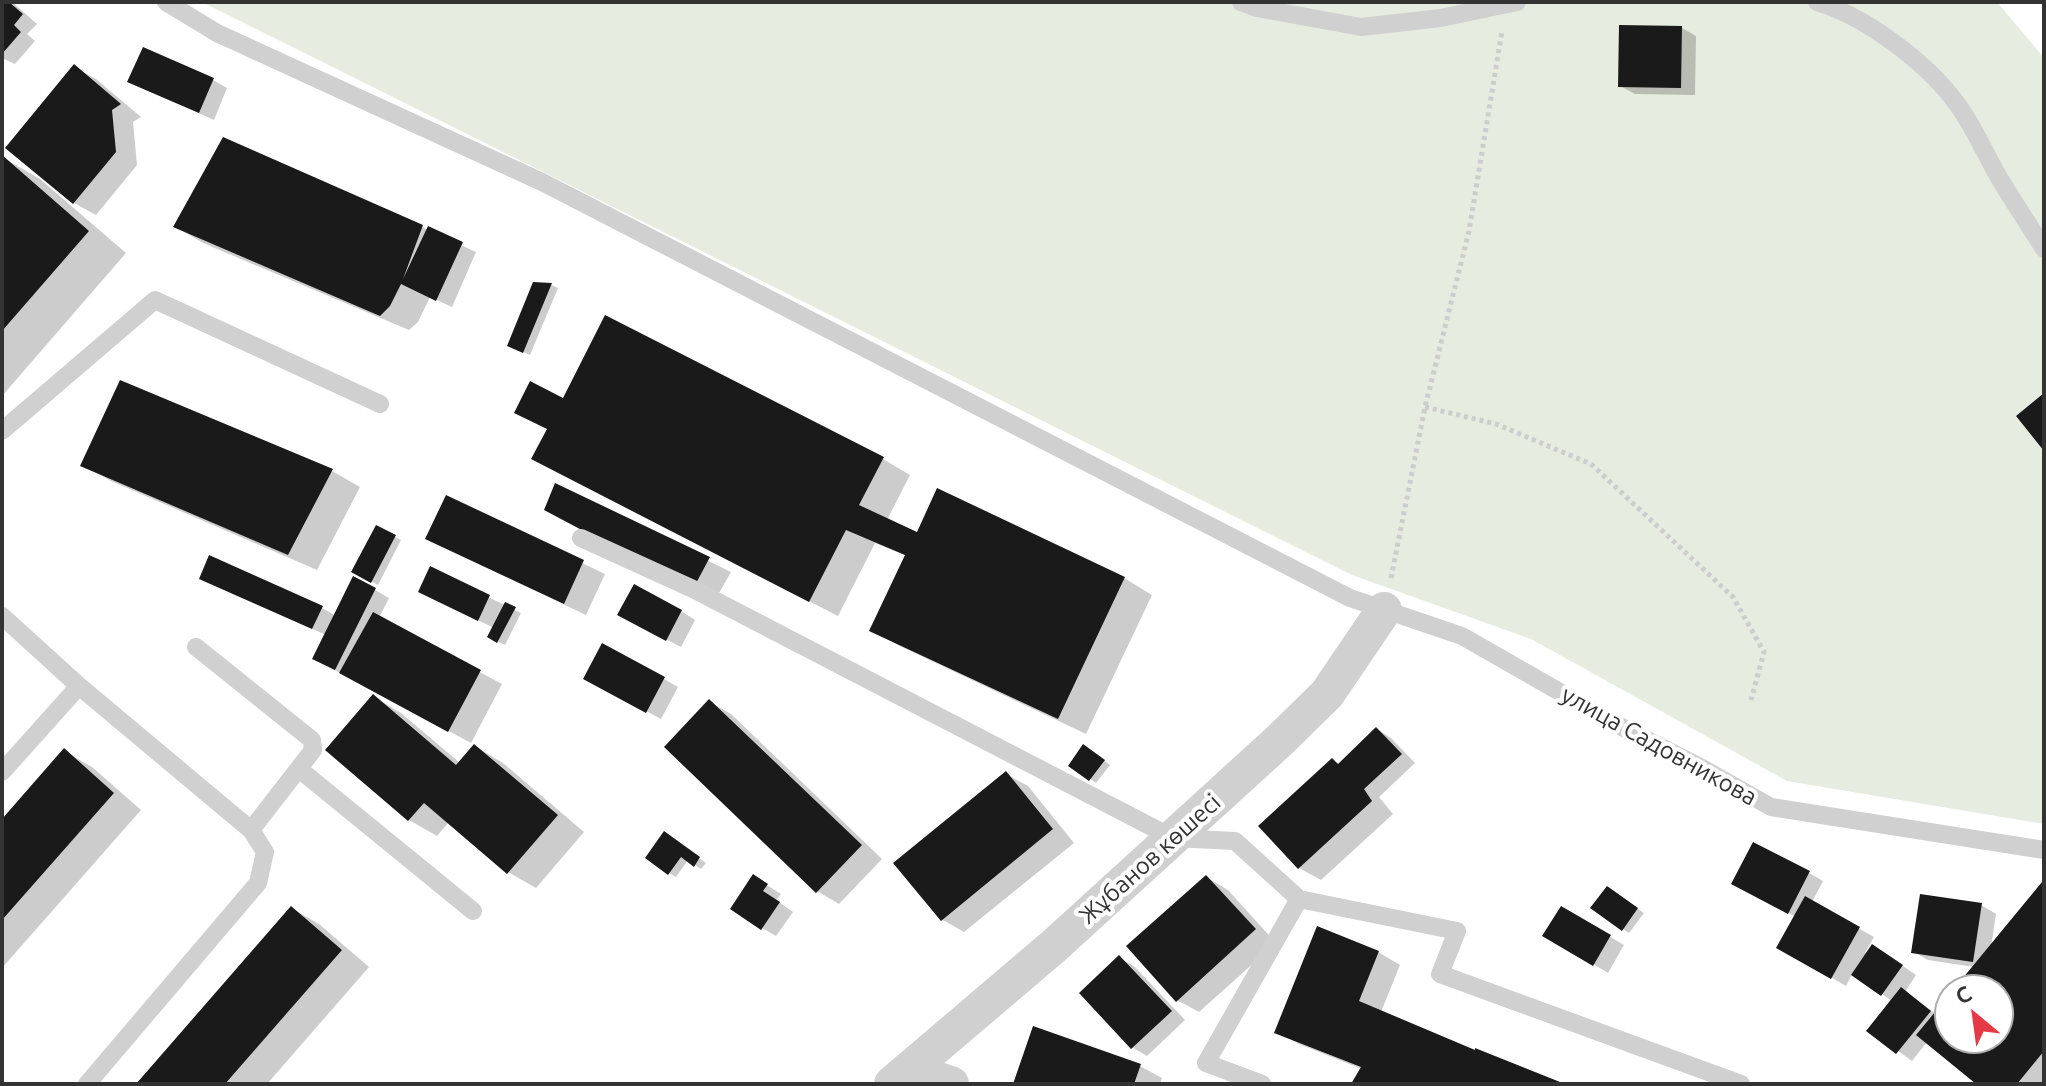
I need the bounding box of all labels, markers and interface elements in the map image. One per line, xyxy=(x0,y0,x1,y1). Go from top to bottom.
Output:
street label: улица Садовникова xyxy=(1556,680,1762,812)
street label: Жұбанов көшесі xyxy=(1073,788,1227,930)
north arrow xyxy=(1934,974,2014,1054)
text: С xyxy=(1951,980,1975,1009)

